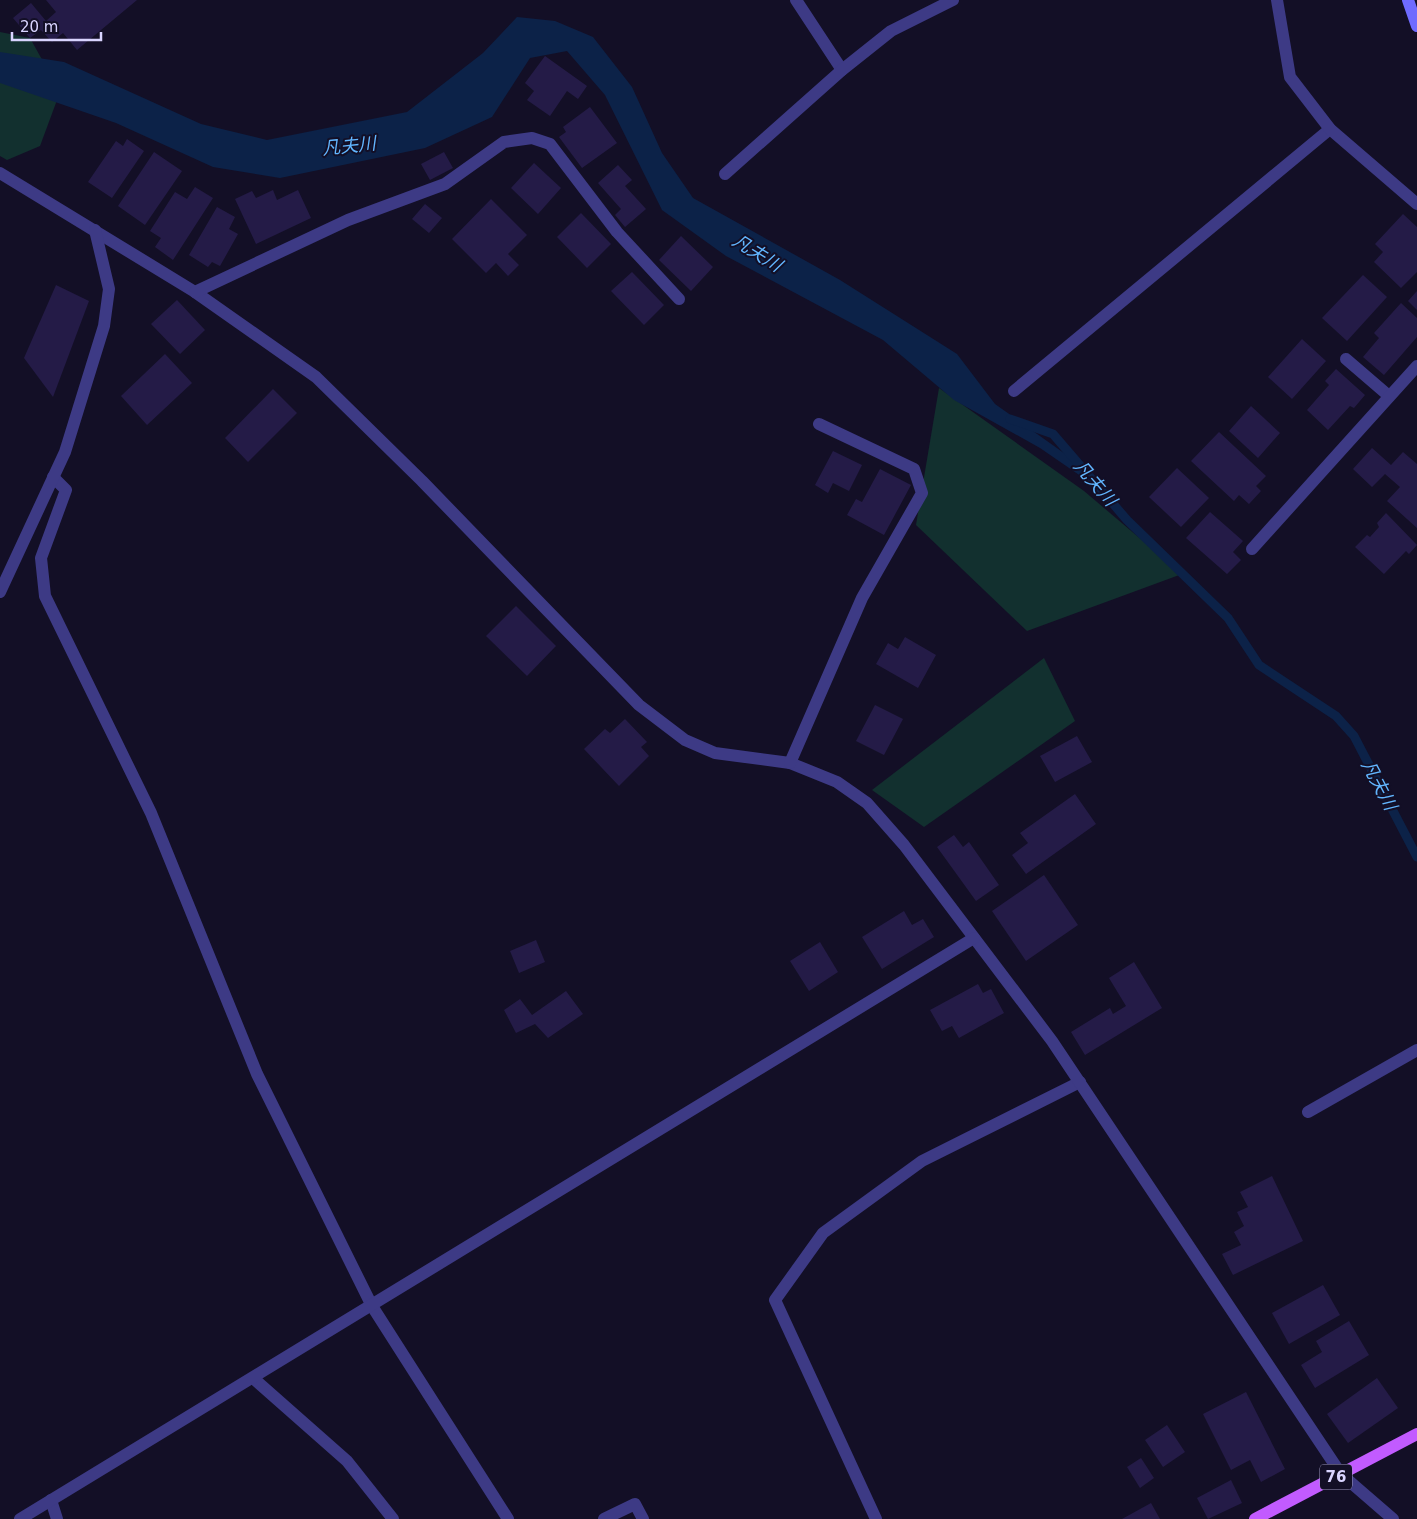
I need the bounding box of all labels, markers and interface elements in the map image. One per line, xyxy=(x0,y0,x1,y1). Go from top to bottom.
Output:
scale bar xyxy=(12,10,101,42)
text: 20 m xyxy=(20,18,58,36)
water label: 凡夫川 xyxy=(321,132,379,159)
water label: 凡夫川 xyxy=(729,229,787,277)
water label: 凡夫川 xyxy=(1070,455,1122,511)
water label: 凡夫川 xyxy=(1357,756,1402,815)
road number: 76 xyxy=(1320,1464,1352,1490)

